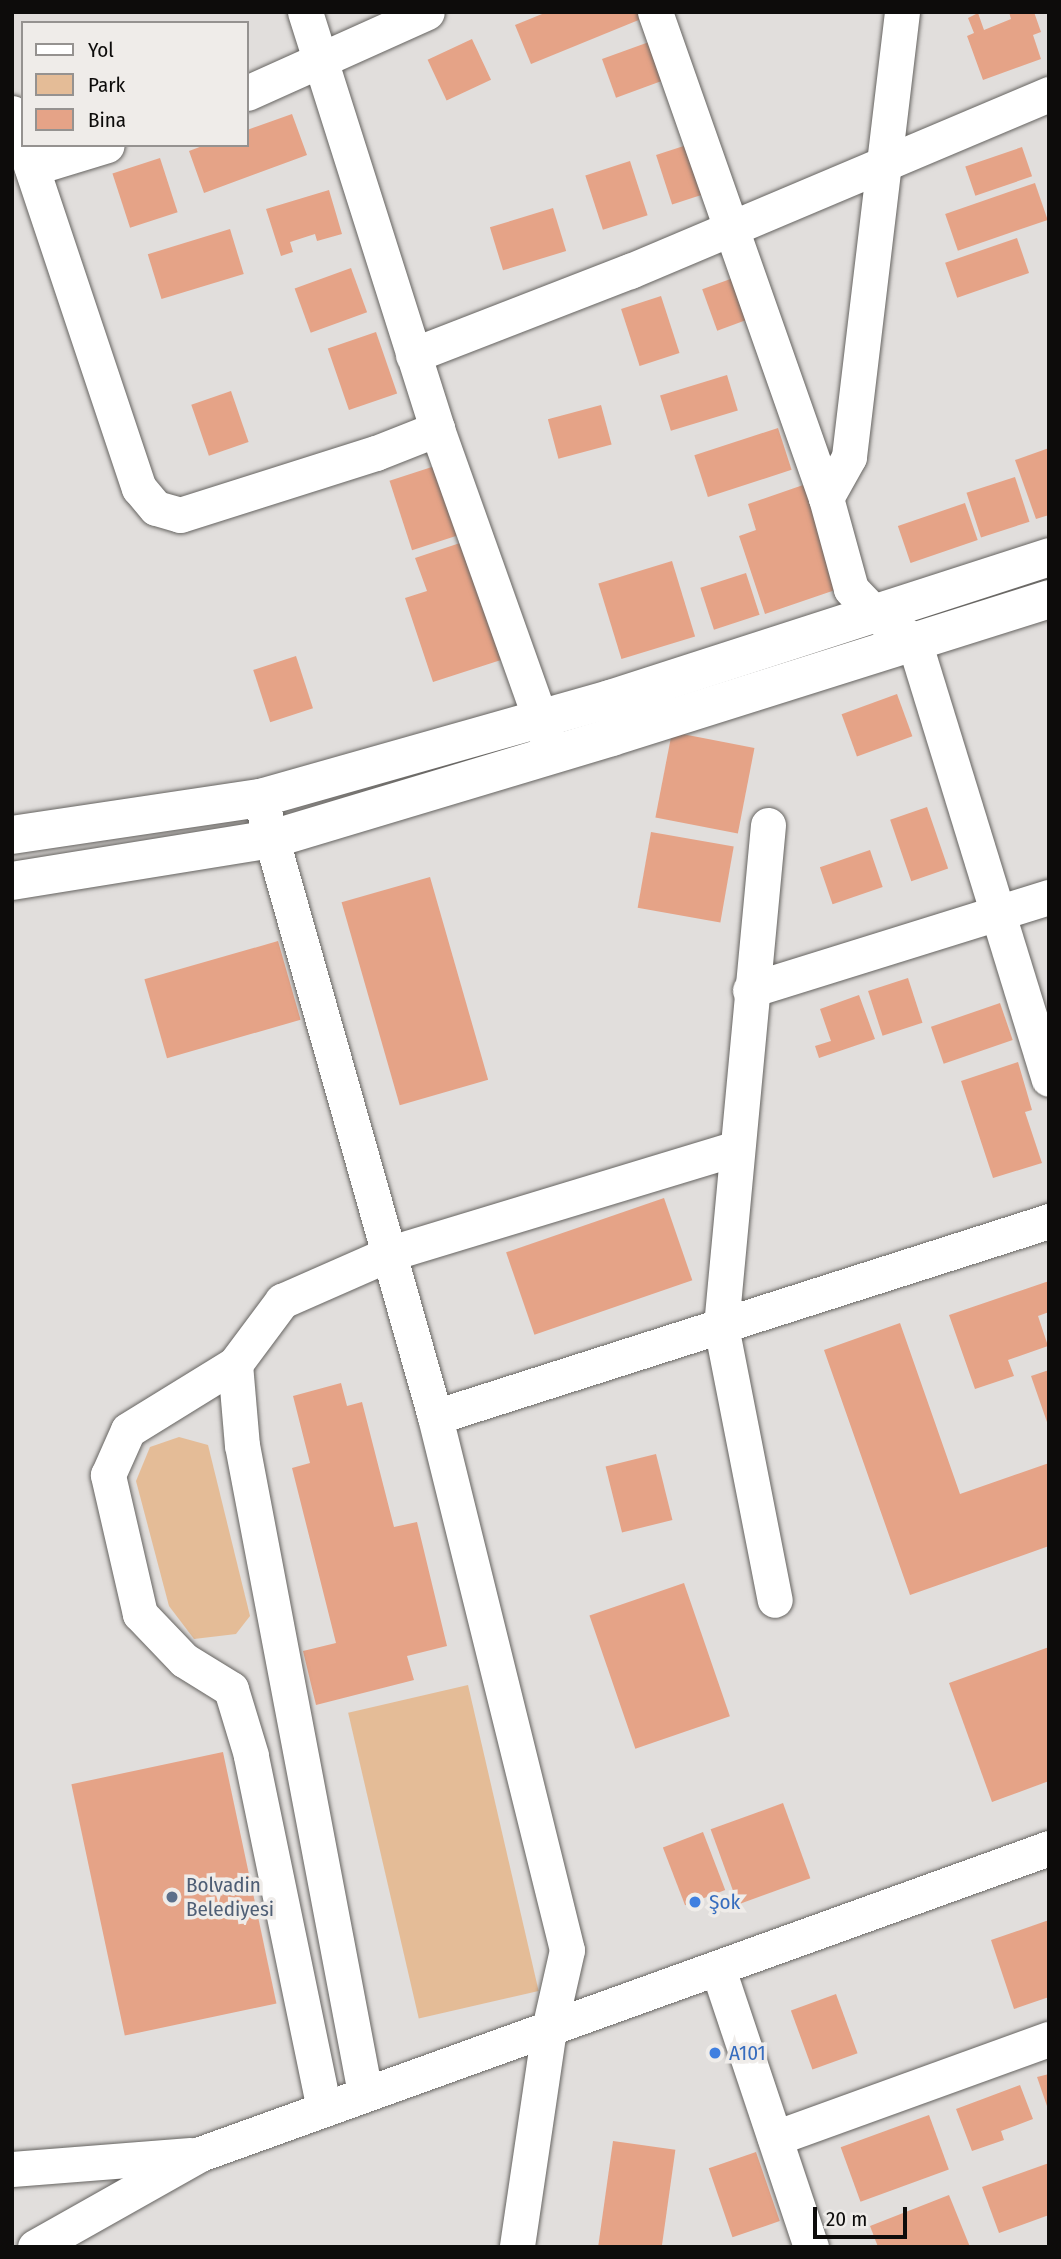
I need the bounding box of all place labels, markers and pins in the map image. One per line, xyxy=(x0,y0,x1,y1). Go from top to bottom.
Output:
place label: Bolvadin Belediyesi xyxy=(186,1872,274,1922)
marker: Bolvadin Belediyesi xyxy=(164,1889,180,1905)
place label: Şok xyxy=(709,1889,740,1915)
marker: Şok xyxy=(687,1894,703,1910)
place label: A101 xyxy=(729,2040,766,2066)
marker: A101 xyxy=(707,2045,723,2061)

